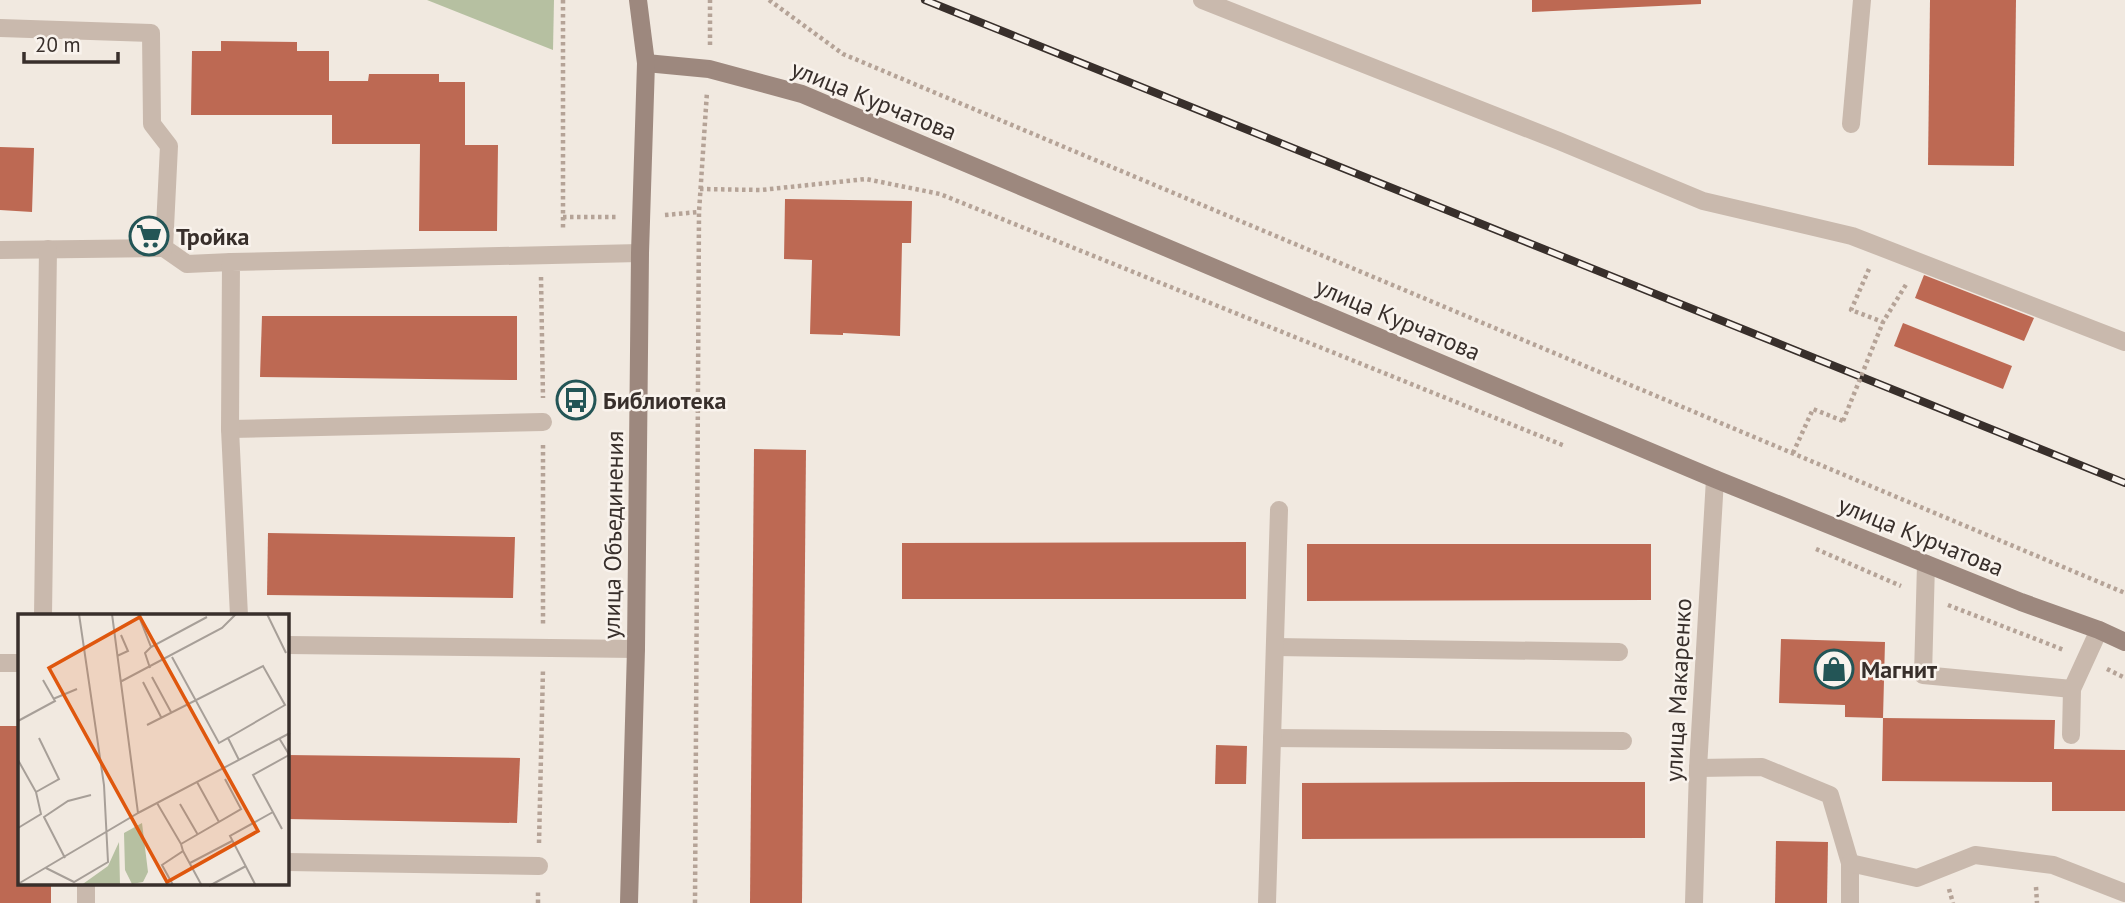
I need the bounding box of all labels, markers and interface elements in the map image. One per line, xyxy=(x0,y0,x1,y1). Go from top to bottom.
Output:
scale bar xyxy=(24,21,119,65)
text: 20 m xyxy=(35,31,81,58)
street label: улица Курчатова xyxy=(787,53,961,147)
supermarket icon: Тройка xyxy=(128,215,170,257)
place label: Тройка xyxy=(176,221,249,252)
street label: улица Курчатова xyxy=(1311,270,1485,368)
bus stop icon: Библиотека xyxy=(555,379,597,421)
place label: Библиотека xyxy=(603,385,726,416)
street label: улица Объединения xyxy=(596,431,630,639)
street label: улица Курчатова xyxy=(1834,489,2008,583)
street label: улица Макаренко xyxy=(1658,597,1698,783)
inset map xyxy=(18,614,289,886)
shop icon: Магнит xyxy=(1813,648,1855,690)
place label: Магнит xyxy=(1861,654,1938,685)

